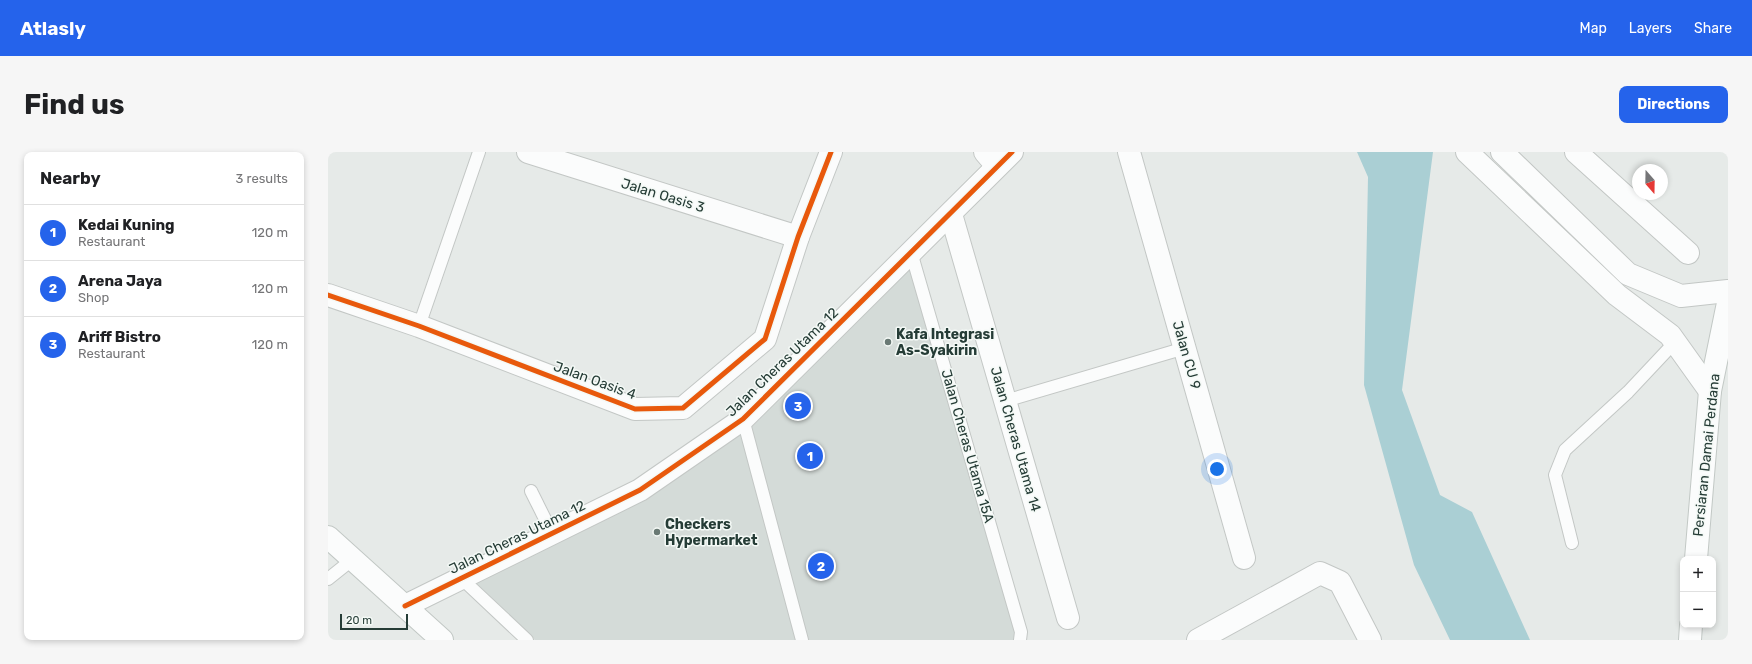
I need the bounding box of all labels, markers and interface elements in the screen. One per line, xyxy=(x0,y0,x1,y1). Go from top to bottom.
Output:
text: Atlasly xyxy=(20,17,86,40)
text: Map xyxy=(1580,20,1607,37)
text: Layers xyxy=(1629,20,1672,37)
text: Share xyxy=(1694,20,1732,37)
button: Directions xyxy=(1619,86,1728,123)
text: Find us xyxy=(24,88,124,121)
north arrow xyxy=(1632,164,1668,200)
text: Nearby xyxy=(40,168,101,188)
text: 3 results xyxy=(236,171,288,186)
street label: Jalan Oasis 3 xyxy=(619,175,707,216)
text: Kedai Kuning xyxy=(78,216,175,234)
text: 1 xyxy=(50,225,56,240)
text: 120 m xyxy=(252,225,288,240)
text: Restaurant xyxy=(78,234,145,249)
text: Arena Jaya xyxy=(78,272,162,290)
text: 2 xyxy=(49,281,57,296)
text: 120 m xyxy=(252,281,288,296)
text: Shop xyxy=(78,290,109,305)
street label: Jalan Cheras Utama 12 xyxy=(723,304,842,420)
street label: Jalan CU 9 xyxy=(1169,319,1204,391)
place label: Kafa Integrasi As-Syakirin xyxy=(896,326,994,359)
text: Ariff Bistro xyxy=(78,328,161,346)
text: 3 xyxy=(49,337,57,352)
text: 120 m xyxy=(252,337,288,352)
marker: Kafa Integrasi As-Syakirin xyxy=(883,337,893,347)
text: Restaurant xyxy=(78,346,145,361)
street label: Jalan Oasis 4 xyxy=(551,358,639,403)
street label: Jalan Cheras Utama 14 xyxy=(987,365,1044,514)
street label: Jalan Cheras Utama 15A xyxy=(937,367,998,526)
street label: Persiaran Damai Perdana xyxy=(1689,373,1724,537)
pin: 3 xyxy=(785,391,811,421)
pin: 1 xyxy=(797,441,823,471)
your location xyxy=(1207,459,1227,479)
street label: Jalan Cheras Utama 12 xyxy=(446,497,588,578)
place label: Checkers Hypermarket xyxy=(665,516,758,549)
marker: Checkers Hypermarket xyxy=(652,527,662,537)
pin: 2 xyxy=(808,551,834,581)
map controls xyxy=(1680,556,1716,628)
button: + xyxy=(1680,556,1716,592)
button: − xyxy=(1680,592,1716,628)
scale bar xyxy=(340,612,408,631)
text: 20 m xyxy=(346,614,372,627)

